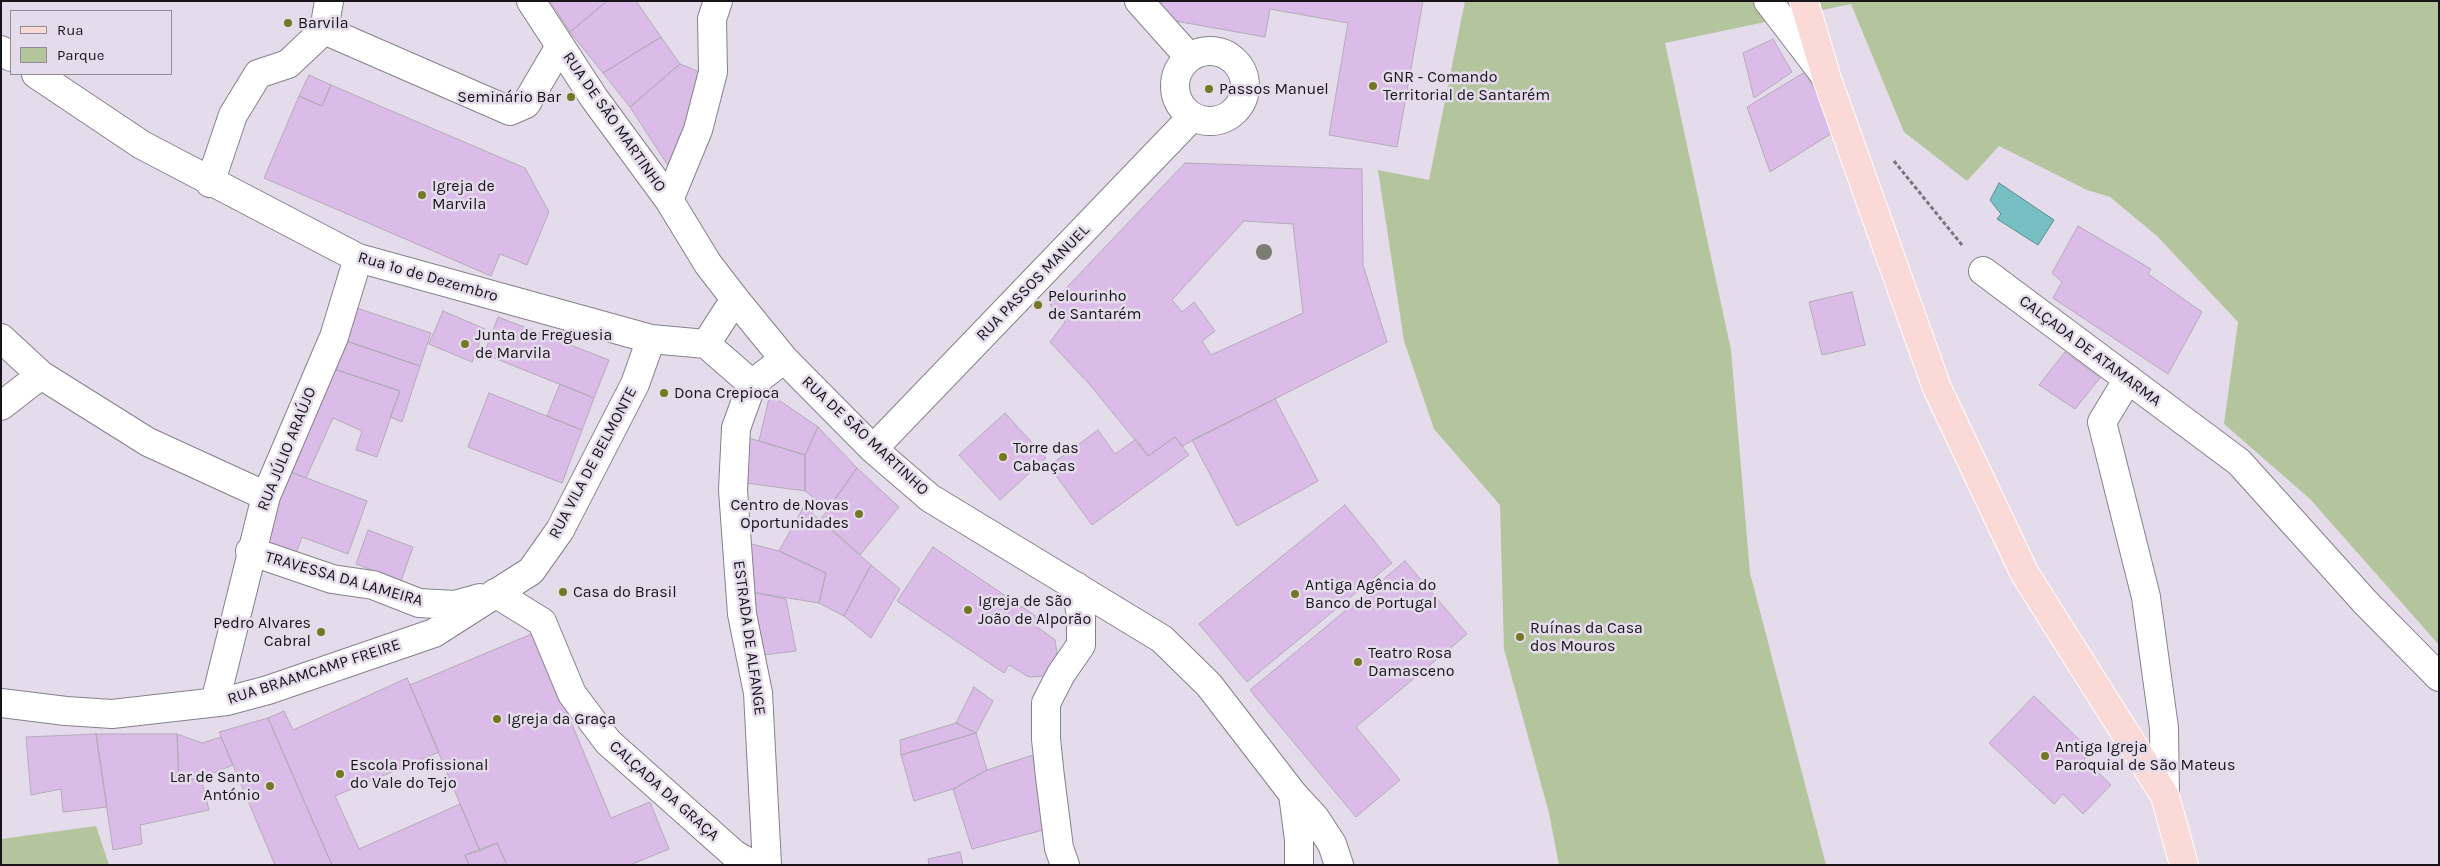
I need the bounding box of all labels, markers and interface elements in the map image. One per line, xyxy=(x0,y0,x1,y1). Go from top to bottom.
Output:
legend xyxy=(10,10,172,75)
place label: Barvila xyxy=(298,13,349,33)
marker: Barvila xyxy=(282,17,294,29)
text: Rua xyxy=(57,21,84,39)
text: Parque xyxy=(57,46,105,64)
street label: RUA DE SÃO MARTINHO xyxy=(558,48,670,196)
place label: GNR - Comando Territorial de Santarém xyxy=(1383,67,1550,105)
place label: Passos Manuel xyxy=(1219,79,1329,99)
marker: GNR - Comando Territorial de Santarém xyxy=(1367,80,1379,92)
marker: Passos Manuel xyxy=(1203,83,1215,95)
place label: Seminário Bar xyxy=(457,87,561,107)
marker: Seminário Bar xyxy=(565,91,577,103)
place label: Igreja de Marvila xyxy=(432,176,495,214)
marker: Igreja de Marvila xyxy=(416,189,428,201)
street label: RUA PASSOS MANUEL xyxy=(972,221,1094,345)
street label: Rua 1º de Dezembro xyxy=(356,248,500,306)
place label: Pelourinho de Santarém xyxy=(1048,286,1141,324)
street label: CALÇADA DE ATAMARMA xyxy=(2015,291,2165,411)
marker: Pelourinho de Santarém xyxy=(1032,299,1044,311)
place label: Junta de Freguesia de Marvila xyxy=(475,325,612,363)
marker: Junta de Freguesia de Marvila xyxy=(459,338,471,350)
street label: RUA DE SÃO MARTINHO xyxy=(798,372,932,500)
place label: Dona Crepioca xyxy=(674,383,779,403)
street label: RUA JÚLIO ARAÚJO xyxy=(253,384,321,514)
street label: RUA VILA DE BELMONTE xyxy=(545,384,641,542)
marker: Dona Crepioca xyxy=(658,387,670,399)
place label: Torre das Cabaças xyxy=(1013,438,1079,476)
marker: Torre das Cabaças xyxy=(997,451,1009,463)
place label: Centro de Novas Oportunidades xyxy=(731,495,849,533)
marker: Centro de Novas Oportunidades xyxy=(853,508,865,520)
street label: TRAVESSA DA LAMEIRA xyxy=(263,547,425,611)
street label: ESTRADA DE ALFANGE xyxy=(729,559,769,717)
place label: Antiga Agência do Banco de Portugal xyxy=(1305,575,1437,613)
place label: Casa do Brasil xyxy=(573,582,677,602)
marker: Casa do Brasil xyxy=(557,586,569,598)
marker: Antiga Agência do Banco de Portugal xyxy=(1289,588,1301,600)
place label: Igreja de São João de Alporão xyxy=(978,591,1091,629)
marker: Igreja de São João de Alporão xyxy=(962,604,974,616)
place label: Pedro Alvares Cabral xyxy=(213,613,311,651)
place label: Ruínas da Casa dos Mouros xyxy=(1530,618,1643,656)
marker: Pedro Alvares Cabral xyxy=(315,626,327,638)
marker: Ruínas da Casa dos Mouros xyxy=(1514,631,1526,643)
street label: RUA BRAAMCAMP FREIRE xyxy=(225,635,403,709)
place label: Teatro Rosa Damasceno xyxy=(1368,643,1454,681)
marker: Teatro Rosa Damasceno xyxy=(1352,656,1364,668)
place label: Igreja da Graça xyxy=(507,709,616,729)
marker: Igreja da Graça xyxy=(491,713,503,725)
street label: CALÇADA DA GRAÇA xyxy=(605,737,723,845)
place label: Antiga Igreja Paroquial de São Mateus xyxy=(2055,737,2235,775)
marker: Antiga Igreja Paroquial de São Mateus xyxy=(2039,750,2051,762)
place label: Escola Profissional do Vale do Tejo xyxy=(350,755,488,793)
place label: Lar de Santo António xyxy=(170,767,260,805)
marker: Escola Profissional do Vale do Tejo xyxy=(334,768,346,780)
marker: Lar de Santo António xyxy=(264,780,276,792)

